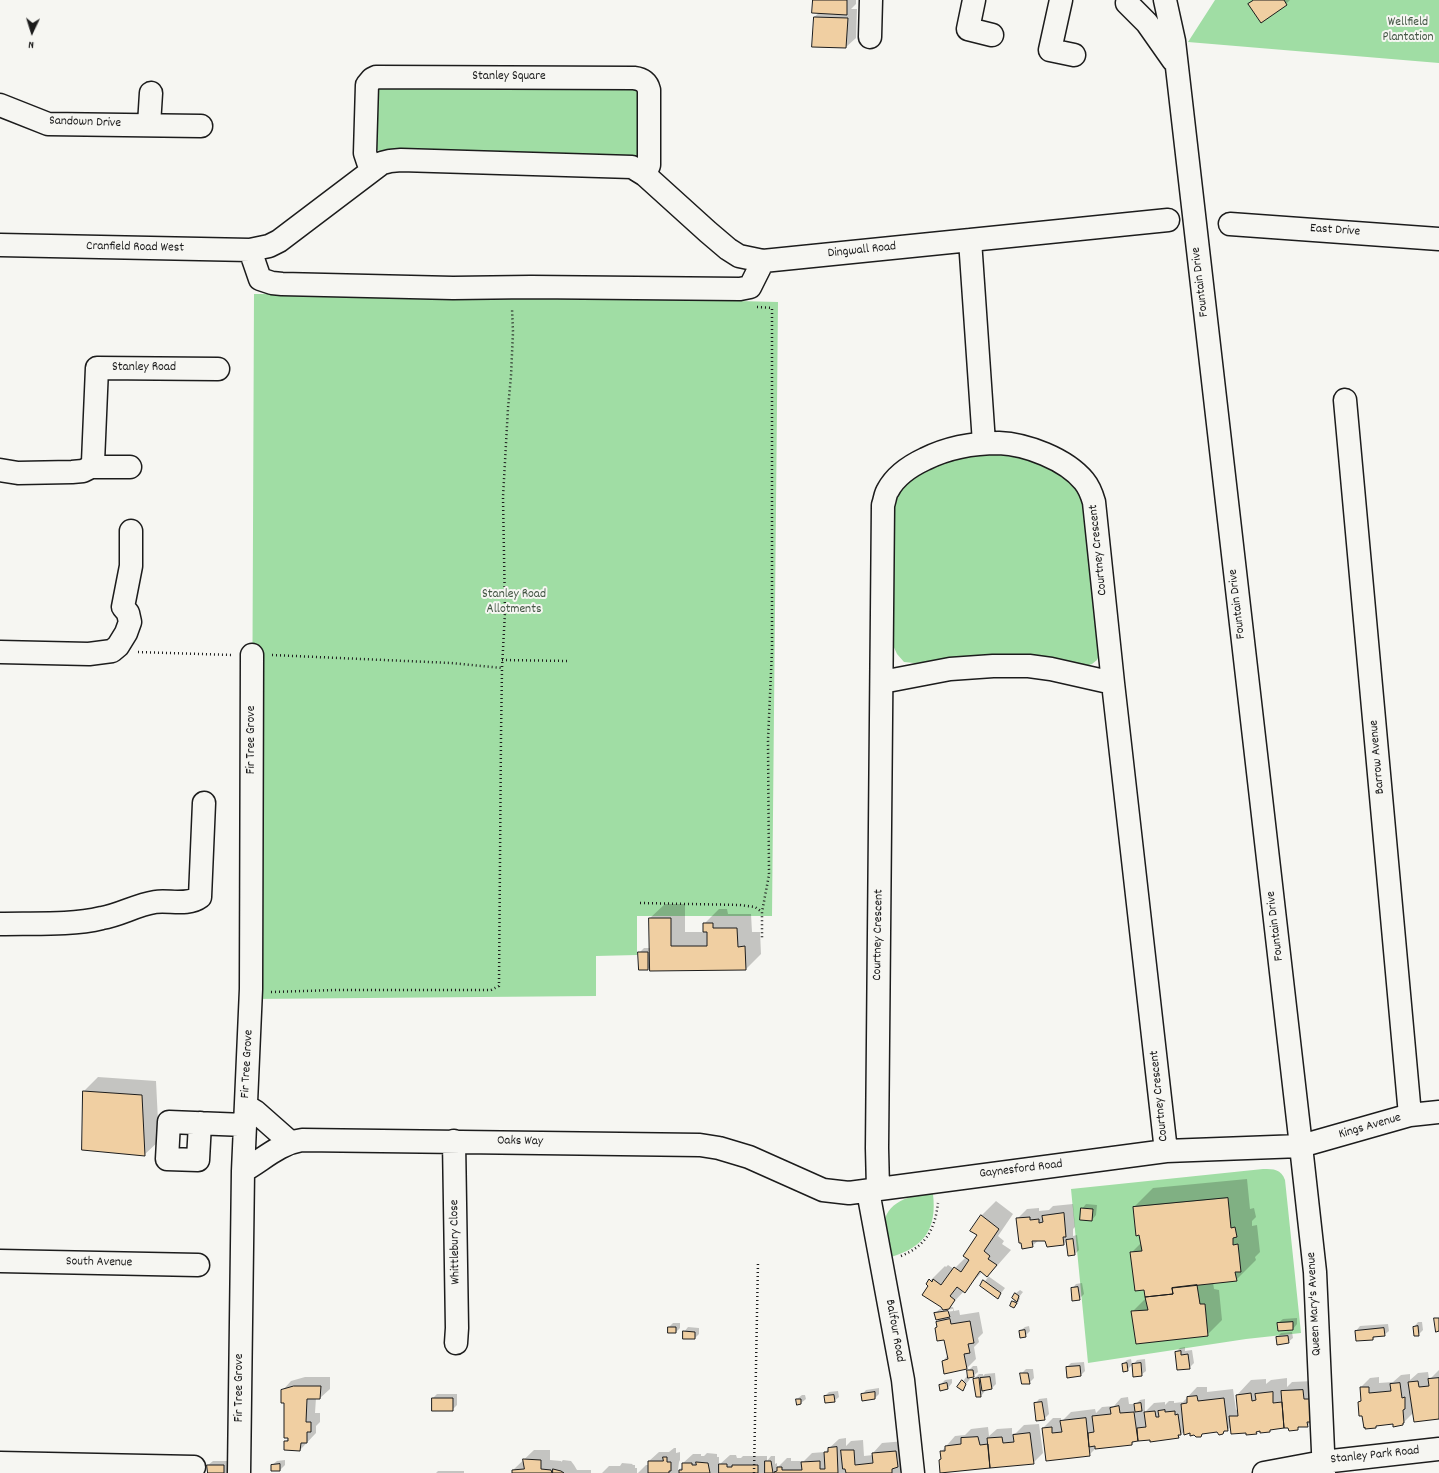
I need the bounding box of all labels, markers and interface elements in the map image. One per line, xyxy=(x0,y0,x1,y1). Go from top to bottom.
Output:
north arrow xyxy=(12,12,52,52)
park label: Wellfield Plantation xyxy=(1383,15,1433,46)
text: N xyxy=(28,36,34,52)
street label: Stanley Square xyxy=(472,69,546,85)
street label: Sandown Drive xyxy=(49,114,121,132)
street label: East Drive xyxy=(1309,221,1361,241)
street label: Cranfield Road West xyxy=(86,239,184,257)
street label: Dingwall Road xyxy=(827,240,897,262)
street label: Fountain Drive xyxy=(1189,246,1213,318)
street label: Stanley Road xyxy=(112,360,176,376)
street label: Courtney Crescent xyxy=(1086,504,1112,596)
street label: Fountain Drive xyxy=(1226,568,1250,640)
park label: Stanley Road Allotments xyxy=(482,587,546,618)
street label: Fir Tree Grove xyxy=(244,706,260,774)
street label: Barrow Avenue xyxy=(1367,719,1389,795)
street label: Courtney Crescent xyxy=(870,889,888,981)
street label: Fountain Drive xyxy=(1264,890,1288,962)
street label: Fir Tree Grove xyxy=(238,1029,258,1099)
street label: Courtney Crescent xyxy=(1147,1050,1173,1142)
street label: Kings Avenue xyxy=(1337,1111,1403,1143)
street label: Oaks Way xyxy=(497,1134,543,1150)
street label: Gaynesford Road xyxy=(979,1157,1063,1183)
street label: Whittlebury Close xyxy=(447,1199,465,1285)
street label: Queen Mary's Avenue xyxy=(1304,1252,1326,1356)
street label: South Avenue xyxy=(66,1255,132,1271)
street label: Balfour Road xyxy=(881,1298,907,1364)
street label: Fir Tree Grove xyxy=(232,1354,248,1422)
street label: Stanley Park Road xyxy=(1330,1444,1420,1468)

